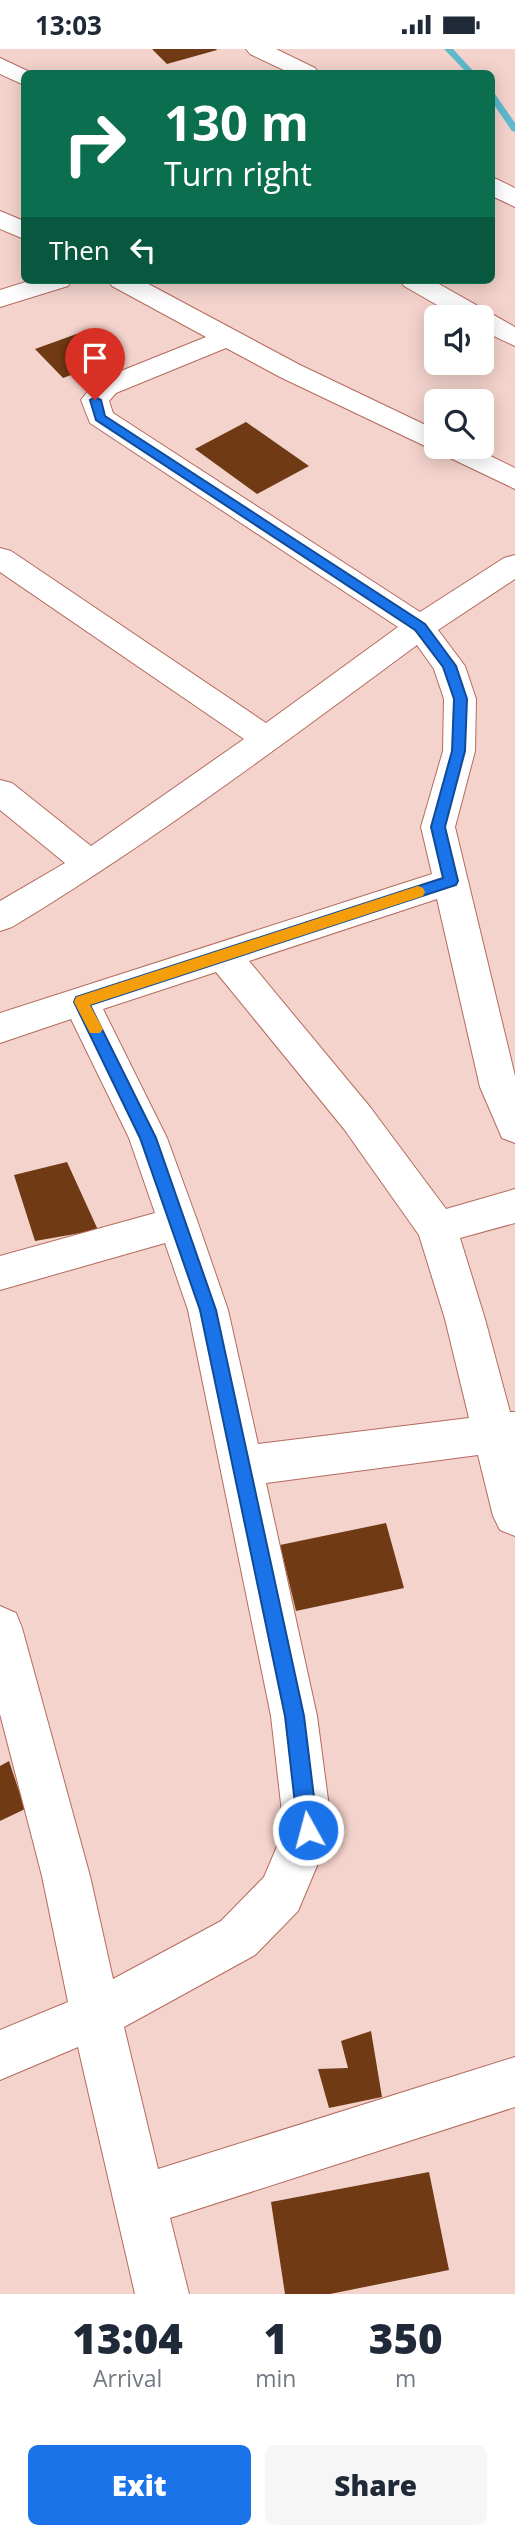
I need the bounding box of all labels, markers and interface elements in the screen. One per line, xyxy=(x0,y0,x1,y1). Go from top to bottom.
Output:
text: 13:03 xyxy=(35,7,102,43)
text: 130 m xyxy=(164,89,309,155)
icon: right xyxy=(49,98,140,189)
text: Turn right xyxy=(164,152,312,195)
icon: left xyxy=(124,231,162,269)
text: Then xyxy=(49,232,110,268)
map controls xyxy=(424,305,494,459)
button: sound xyxy=(424,305,494,375)
pin xyxy=(65,328,125,400)
icon: arrive xyxy=(76,339,114,377)
button: search xyxy=(424,389,494,459)
position arrow xyxy=(271,1793,345,1867)
text: 13:04 xyxy=(72,2309,183,2366)
text: 1 xyxy=(264,2309,288,2366)
text: 350 xyxy=(369,2309,443,2366)
text: Arrival xyxy=(93,2362,162,2394)
text: min xyxy=(255,2362,296,2394)
text: m xyxy=(395,2362,416,2394)
button: Exit xyxy=(28,2445,251,2525)
button: Share xyxy=(265,2445,487,2525)

